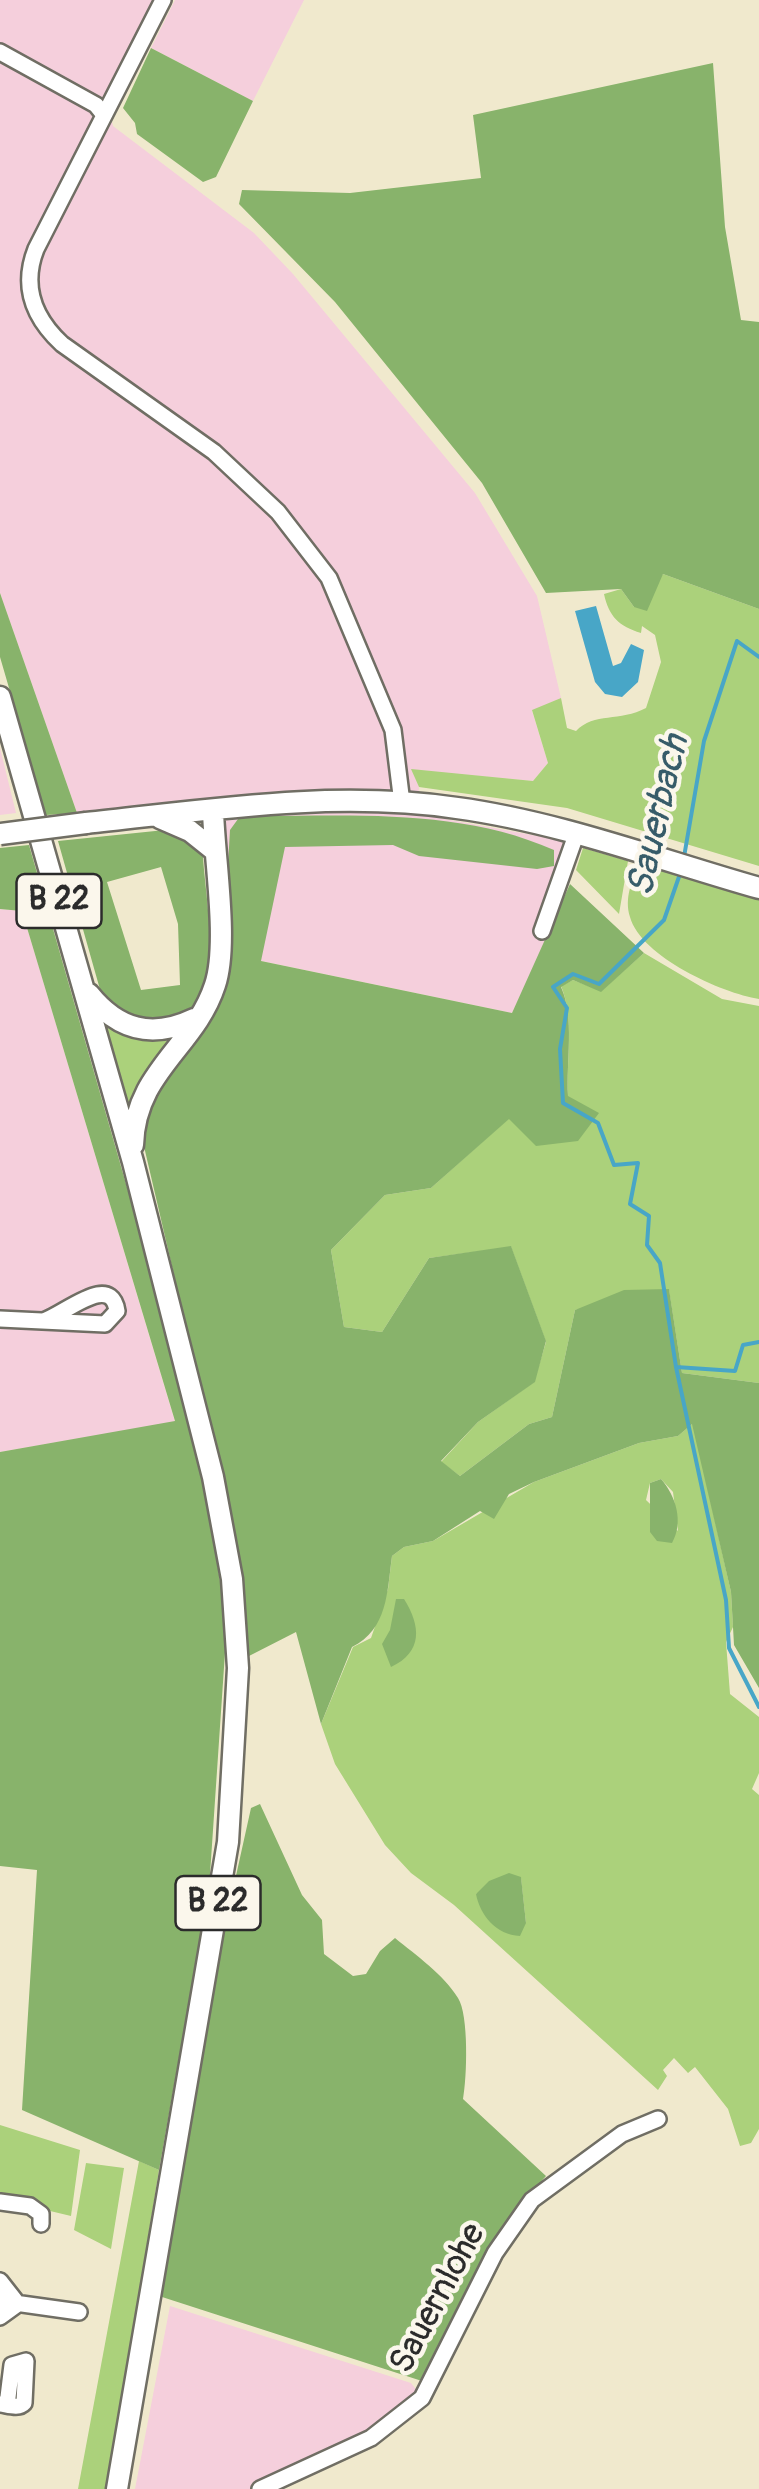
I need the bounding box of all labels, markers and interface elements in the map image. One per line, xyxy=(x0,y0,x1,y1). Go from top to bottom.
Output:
water label: Sauerbach xyxy=(619,731,701,901)
road number: B 22 xyxy=(17,874,102,928)
road number: B 22 xyxy=(176,1876,260,1930)
street label: Sauernlohe xyxy=(382,2217,496,2381)

